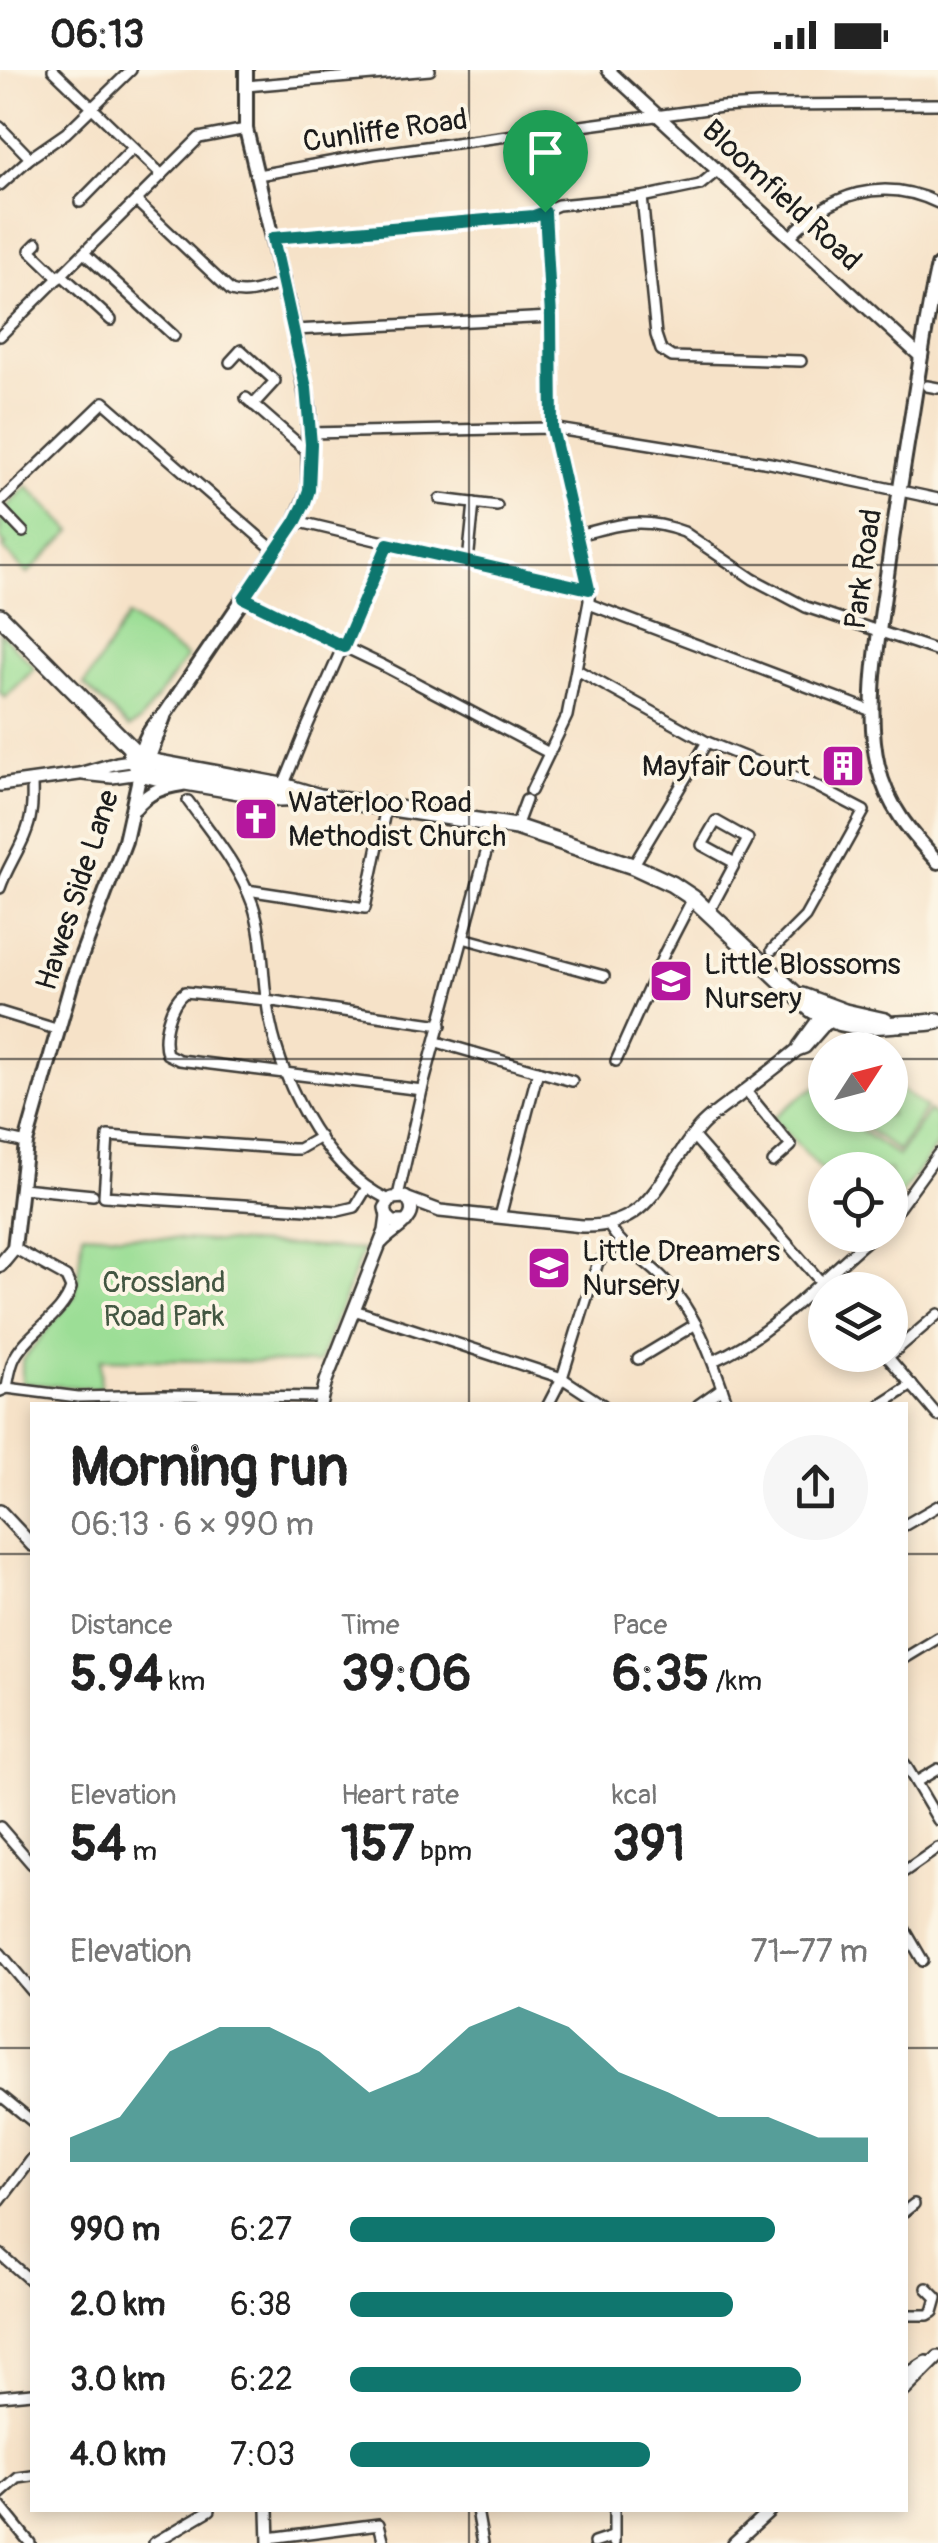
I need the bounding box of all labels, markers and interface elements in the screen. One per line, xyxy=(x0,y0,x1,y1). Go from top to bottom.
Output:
text: 06:13 xyxy=(50,11,144,59)
street label: Cunliffe Road xyxy=(300,101,470,160)
pin xyxy=(503,110,588,213)
street label: Bloomfield Road xyxy=(694,112,869,279)
icon: arrive xyxy=(518,125,573,180)
street label: Park Road xyxy=(837,506,890,632)
building icon: Mayfair Court xyxy=(820,743,866,789)
place label: Mayfair Court xyxy=(642,748,811,785)
place label: Waterloo Road Methodist Church xyxy=(288,784,506,855)
street label: Hawes Side Lane xyxy=(28,785,127,995)
church icon: Waterloo Road Methodist Church xyxy=(233,796,279,842)
place label: Little Blossoms Nursery xyxy=(704,946,901,1017)
school or university icon: Little Blossoms Nursery xyxy=(648,958,694,1004)
north arrow xyxy=(808,1032,908,1132)
map controls xyxy=(808,1032,908,1372)
button: locate xyxy=(808,1152,908,1252)
place label: Little Dreamers Nursery xyxy=(582,1233,780,1304)
school or university icon: Little Dreamers Nursery xyxy=(526,1245,572,1291)
park label: Crossland Road Park xyxy=(102,1264,226,1335)
button: layers xyxy=(808,1272,908,1372)
text: Morning run xyxy=(70,1433,348,1502)
button: share xyxy=(763,1435,868,1540)
text: 06:13 · 6 × 990 m xyxy=(70,1505,314,1545)
text: Distance xyxy=(70,1608,172,1643)
text: Time xyxy=(341,1608,400,1643)
text: Pace xyxy=(612,1608,667,1643)
text: 5.94 xyxy=(70,1643,163,1706)
text: 39:06 xyxy=(341,1643,471,1706)
text: 6:35 xyxy=(612,1643,709,1706)
text: km xyxy=(163,1664,205,1699)
text: /km xyxy=(709,1664,762,1699)
text: Elevation xyxy=(70,1778,177,1813)
text: Heart rate xyxy=(341,1778,459,1813)
text: kcal xyxy=(612,1778,658,1813)
text: 54 xyxy=(70,1813,126,1876)
text: 157 xyxy=(341,1813,414,1876)
text: 391 xyxy=(612,1813,685,1876)
text: m xyxy=(126,1834,157,1869)
text: bpm xyxy=(414,1834,472,1869)
text: Elevation xyxy=(70,1932,192,1972)
text: 71–77 m xyxy=(750,1932,868,1972)
text: 990 m xyxy=(70,2210,160,2250)
text: 6:27 xyxy=(230,2210,292,2250)
text: 2.0 km xyxy=(70,2285,165,2325)
text: 6:38 xyxy=(230,2285,291,2325)
text: 3.0 km xyxy=(70,2360,165,2400)
text: 6:22 xyxy=(230,2360,293,2400)
text: 4.0 km xyxy=(70,2435,166,2475)
text: 7:03 xyxy=(230,2435,295,2475)

